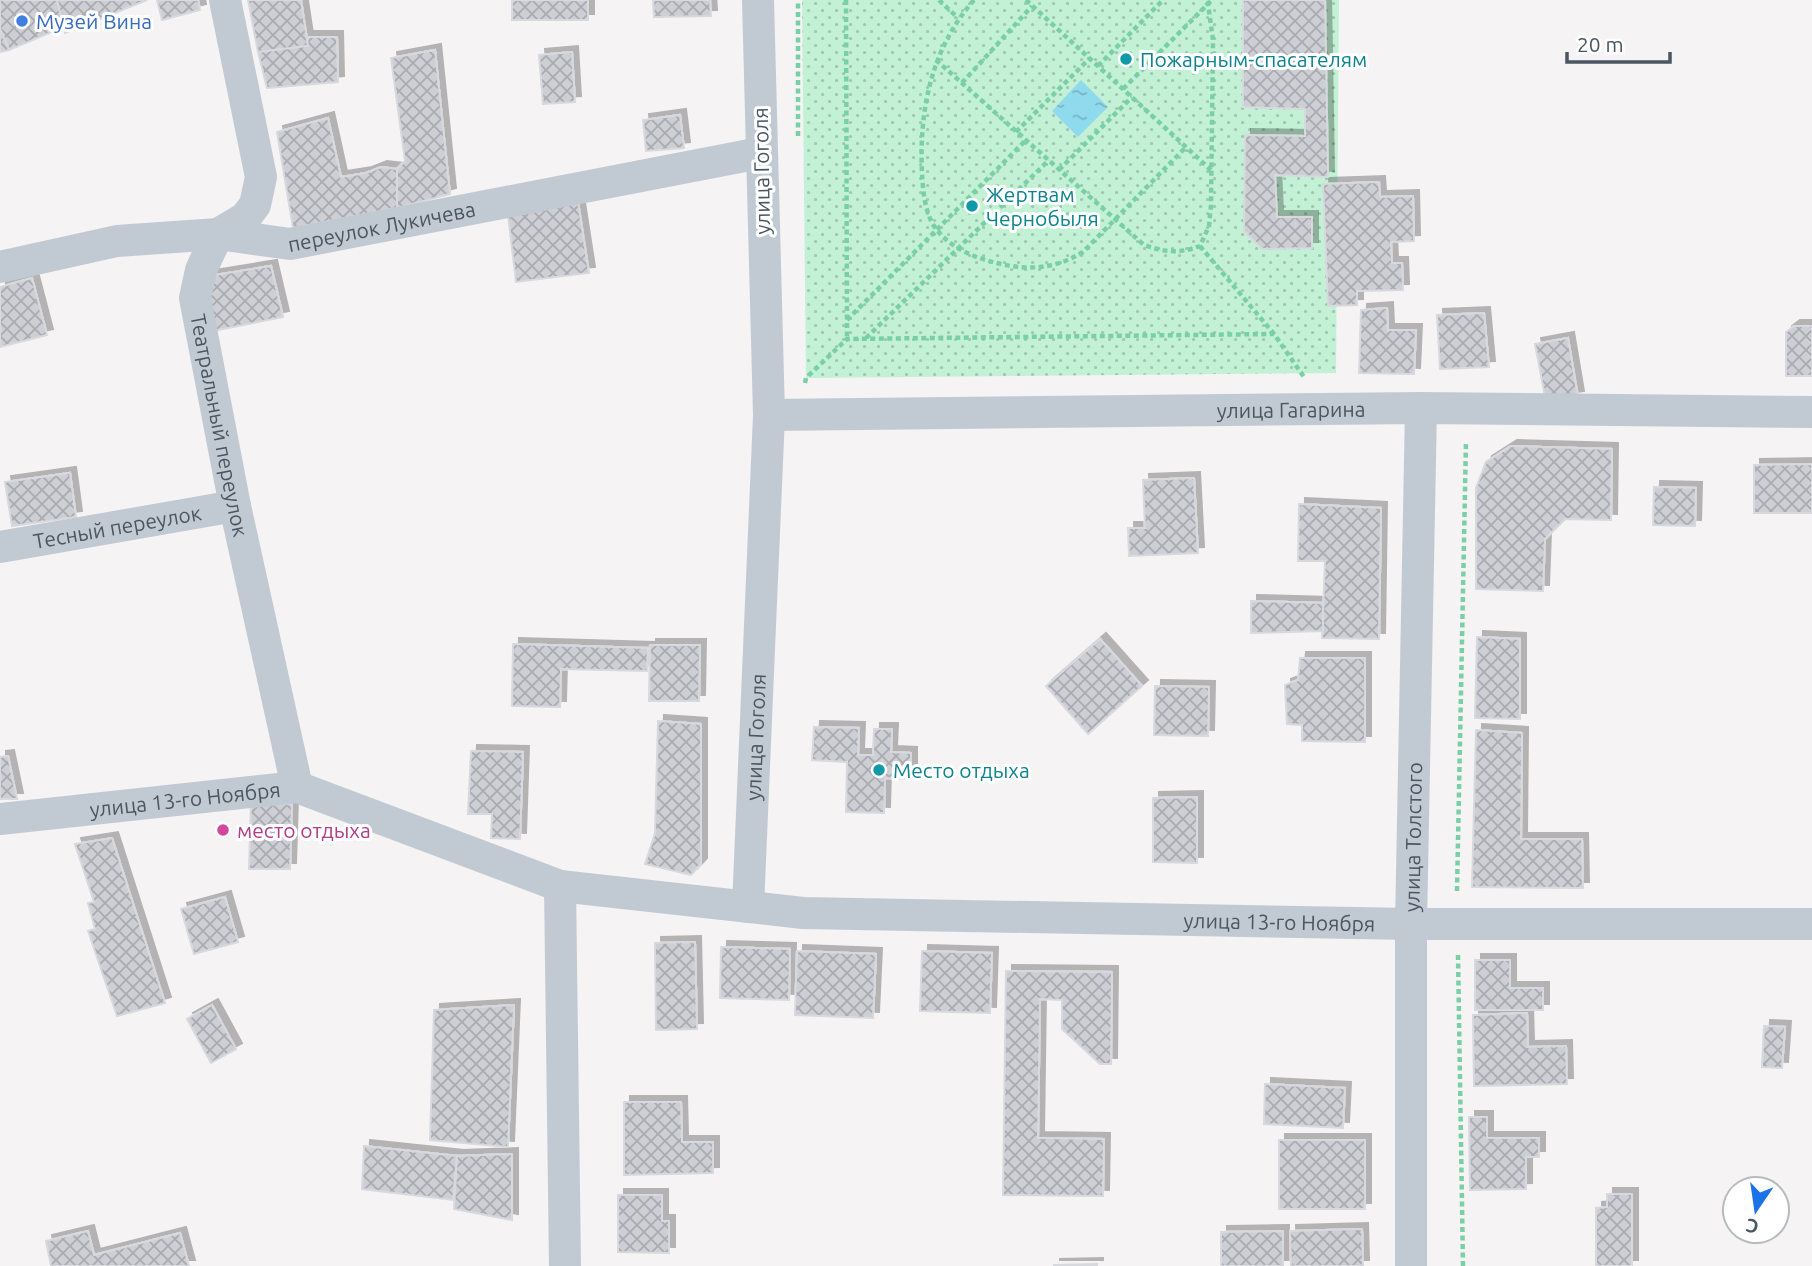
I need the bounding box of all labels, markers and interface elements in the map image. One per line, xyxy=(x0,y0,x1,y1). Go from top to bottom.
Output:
place label: Музей Вина xyxy=(36,9,152,33)
marker: Музей Вина xyxy=(14,13,30,29)
scale bar xyxy=(1567,21,1670,65)
text: 20 m xyxy=(1577,32,1624,56)
place label: Пожарным-спасателям xyxy=(1140,47,1367,71)
marker: Пожарным-спасателям xyxy=(1118,51,1134,67)
street label: улица Гоголя xyxy=(748,107,774,235)
place label: Жертвам Чернобыля xyxy=(986,182,1099,230)
street label: переулок Лукичева xyxy=(286,196,477,256)
marker: Жертвам Чернобыля xyxy=(964,198,980,214)
street label: Театральный переулок xyxy=(186,312,253,539)
street label: улица Гагарина xyxy=(1216,397,1366,422)
street label: Тесный переулок xyxy=(31,500,203,553)
street label: улица Гоголя xyxy=(741,673,770,801)
place label: Место отдыха xyxy=(893,758,1030,782)
marker: Место отдыха xyxy=(871,762,887,778)
street label: улица Толстого xyxy=(1399,762,1426,912)
street label: улица 13-го Ноября xyxy=(88,777,282,821)
place label: место отдыха xyxy=(237,818,371,842)
marker: место отдыха xyxy=(215,822,231,838)
street label: улица 13-го Ноября xyxy=(1183,908,1376,935)
north arrow xyxy=(1721,1175,1791,1245)
text: С xyxy=(1744,1214,1761,1239)

